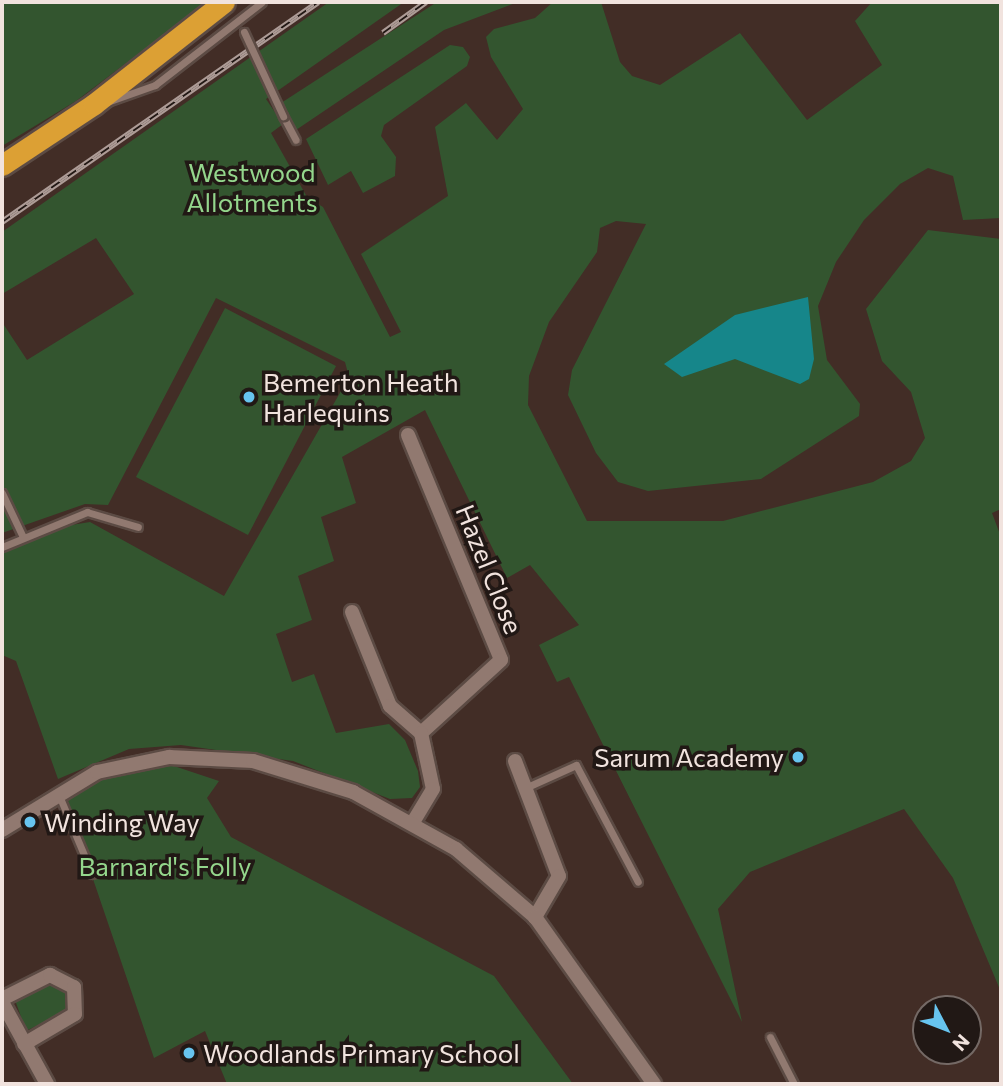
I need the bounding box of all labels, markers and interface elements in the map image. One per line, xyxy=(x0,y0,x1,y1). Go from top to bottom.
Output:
park label: Westwood Allotments xyxy=(187,156,317,218)
place label: Bemerton Heath Harlequins xyxy=(263,366,459,428)
marker: Bemerton Heath Harlequins xyxy=(241,389,257,405)
street label: Hazel Close xyxy=(450,500,530,638)
place label: Sarum Academy xyxy=(594,741,784,773)
marker: Sarum Academy xyxy=(790,749,806,765)
place label: Winding Way xyxy=(44,806,200,838)
marker: Winding Way xyxy=(22,814,38,830)
park label: Barnard's Folly xyxy=(79,850,251,882)
north arrow xyxy=(912,995,982,1065)
text: N xyxy=(948,1030,975,1056)
place label: Woodlands Primary School xyxy=(203,1037,520,1069)
marker: Woodlands Primary School xyxy=(181,1045,197,1061)

